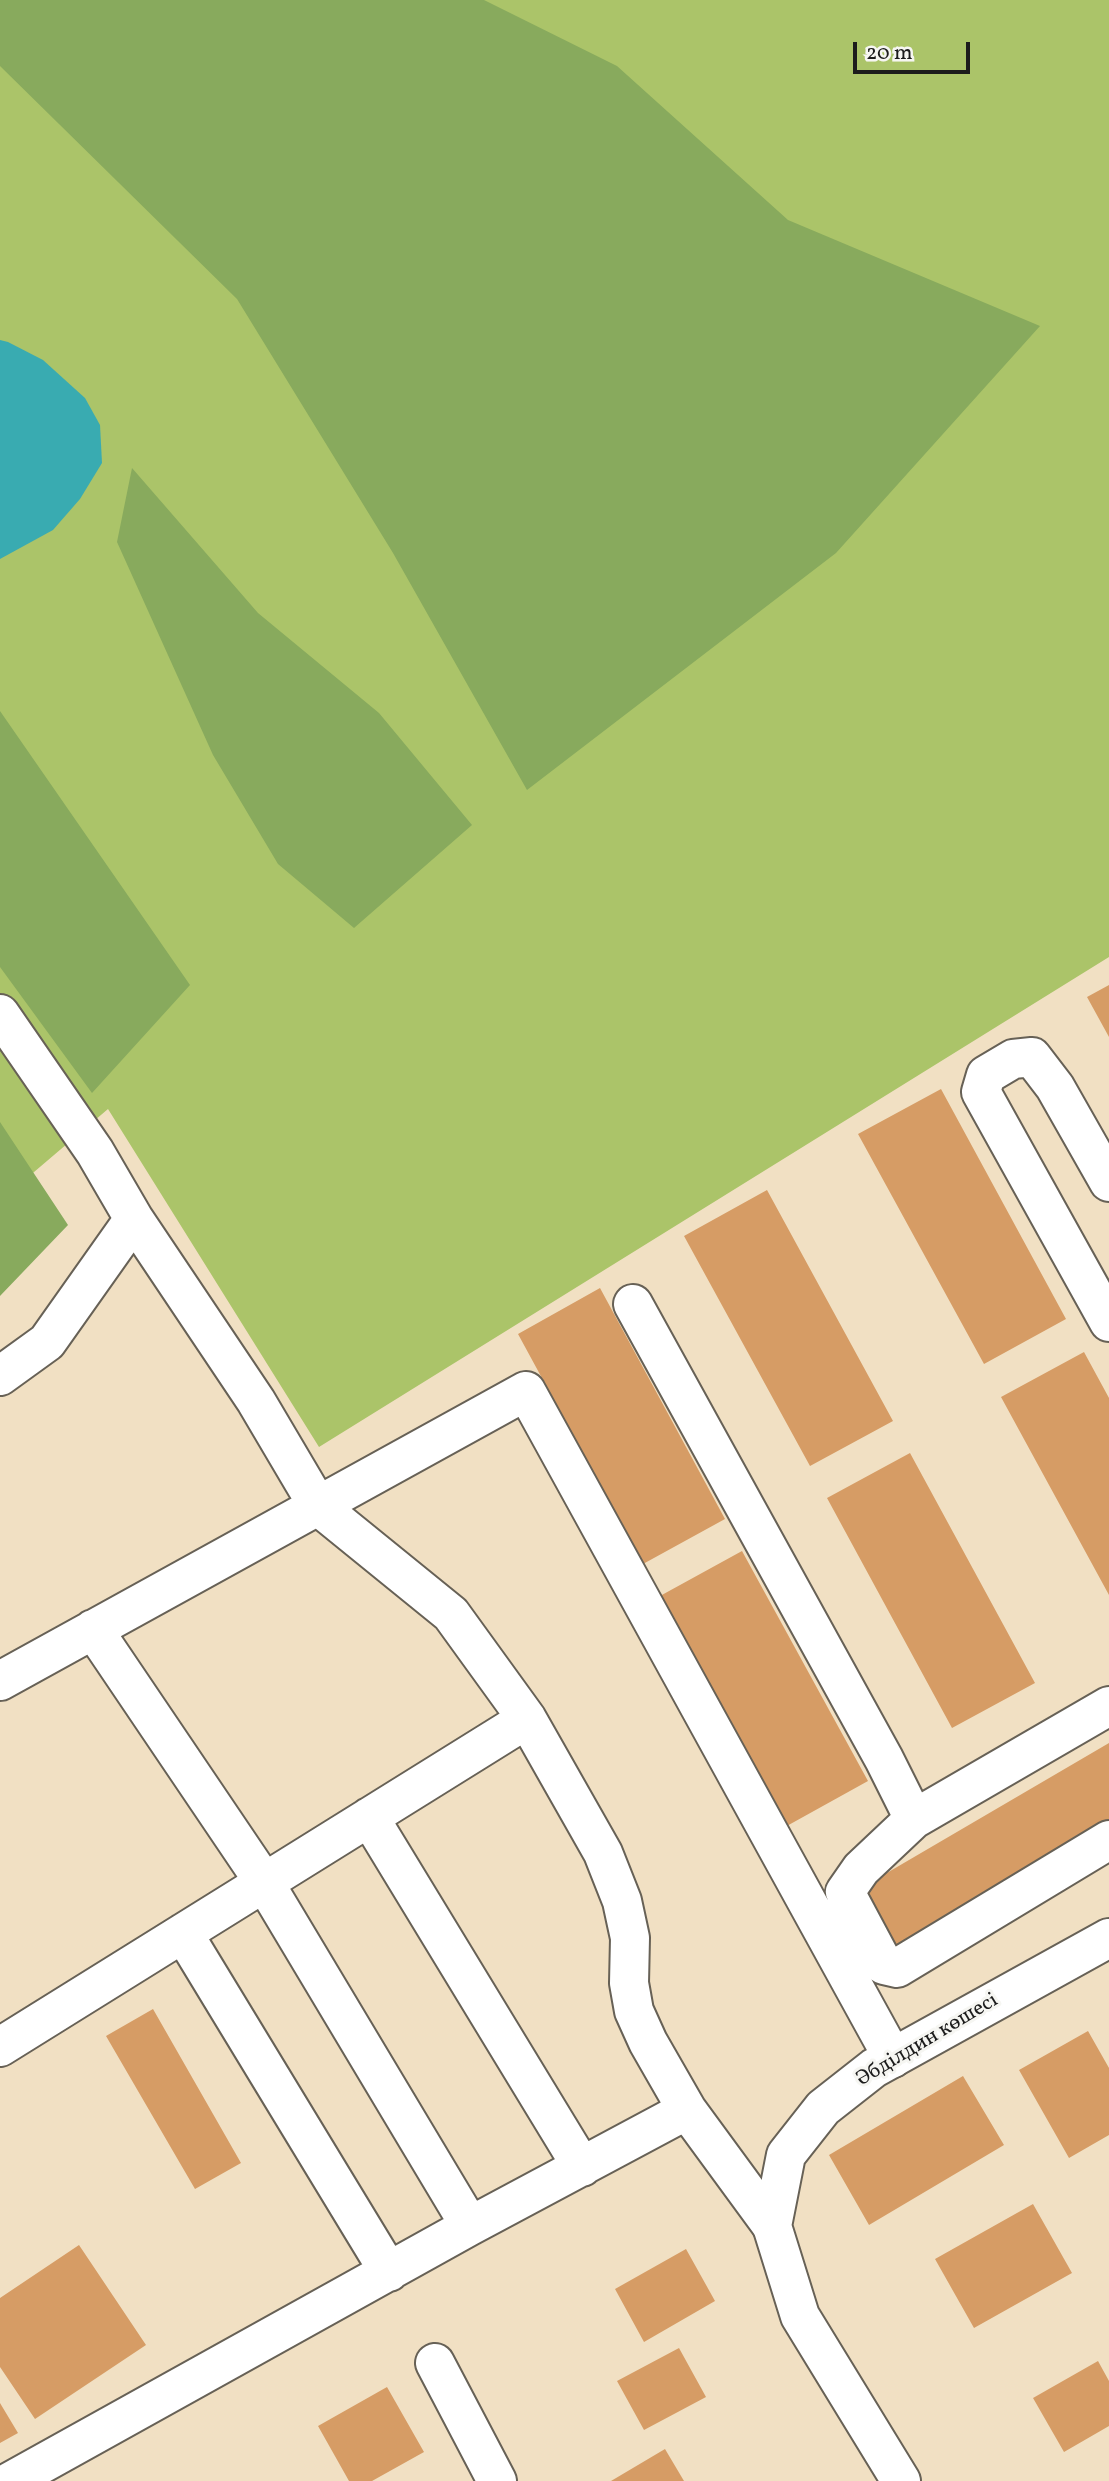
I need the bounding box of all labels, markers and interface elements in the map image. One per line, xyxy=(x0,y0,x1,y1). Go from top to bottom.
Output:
scale bar xyxy=(857,28,974,72)
text: 20 m xyxy=(866,39,912,68)
street label: Әбділдин көшесі xyxy=(853,1989,1003,2093)

